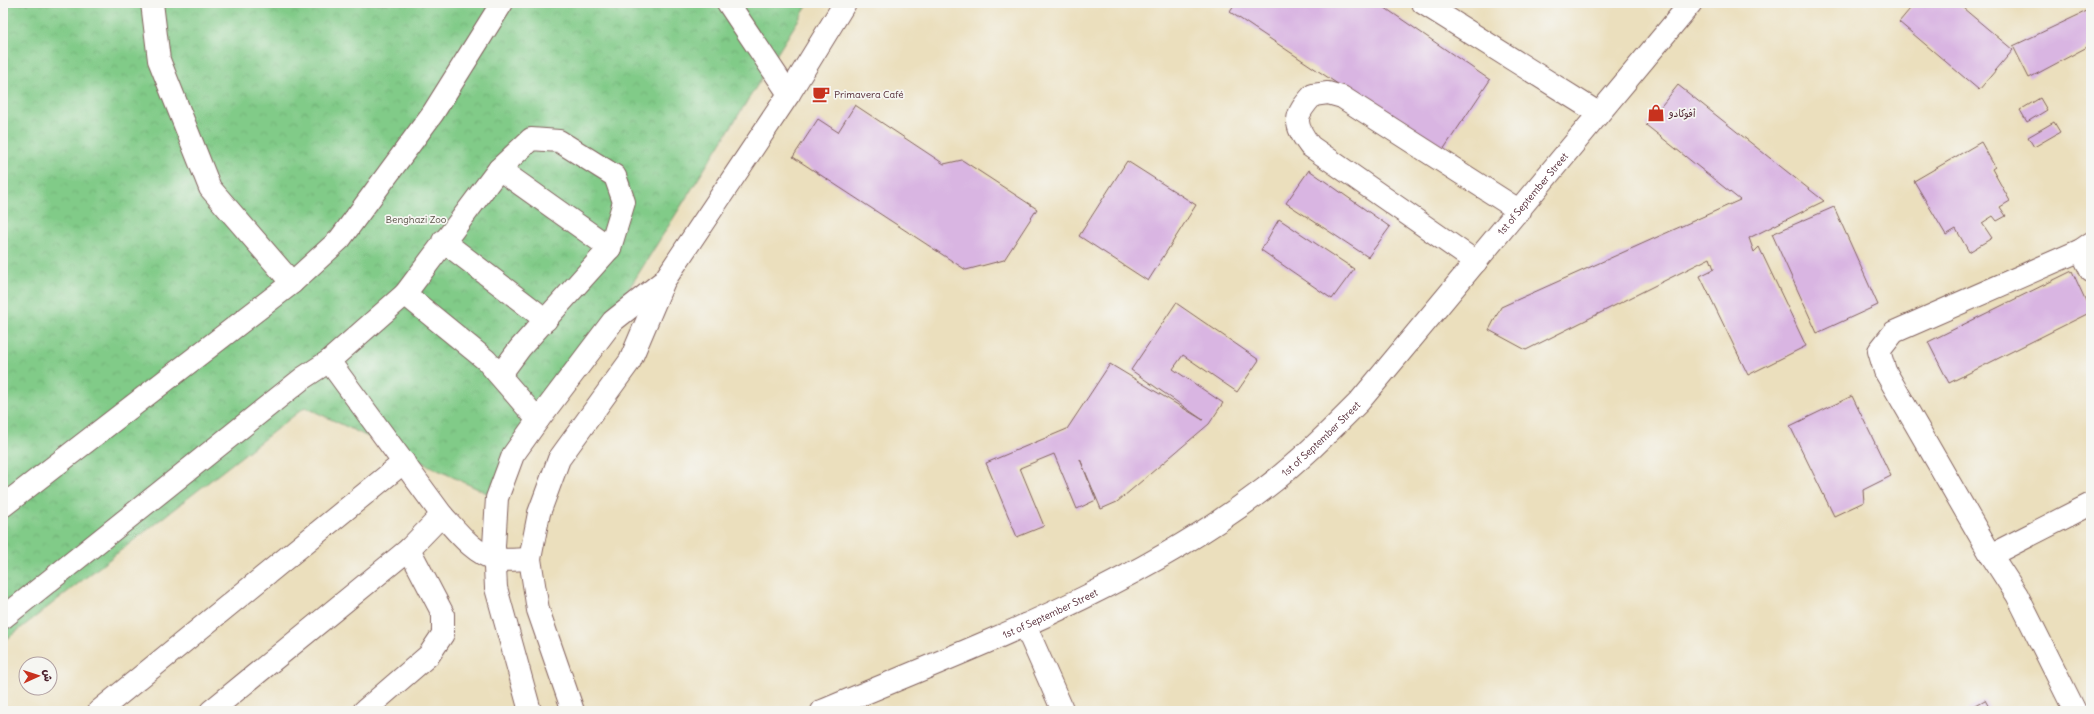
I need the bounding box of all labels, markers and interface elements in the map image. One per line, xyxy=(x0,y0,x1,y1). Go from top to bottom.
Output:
cafe icon: Primavera Café xyxy=(811,84,831,104)
place label: Primavera Café xyxy=(834,88,904,101)
shop icon: أفوكادو xyxy=(1646,103,1666,123)
place label: أفوكادو xyxy=(1668,107,1696,120)
street label: 1st of September Street xyxy=(1494,149,1571,238)
park label: Benghazi Zoo xyxy=(386,213,447,226)
street label: 1st of September Street xyxy=(1279,398,1363,479)
street label: 1st of September Street xyxy=(1000,585,1100,641)
north arrow xyxy=(18,656,58,696)
text: ش xyxy=(41,669,55,682)

